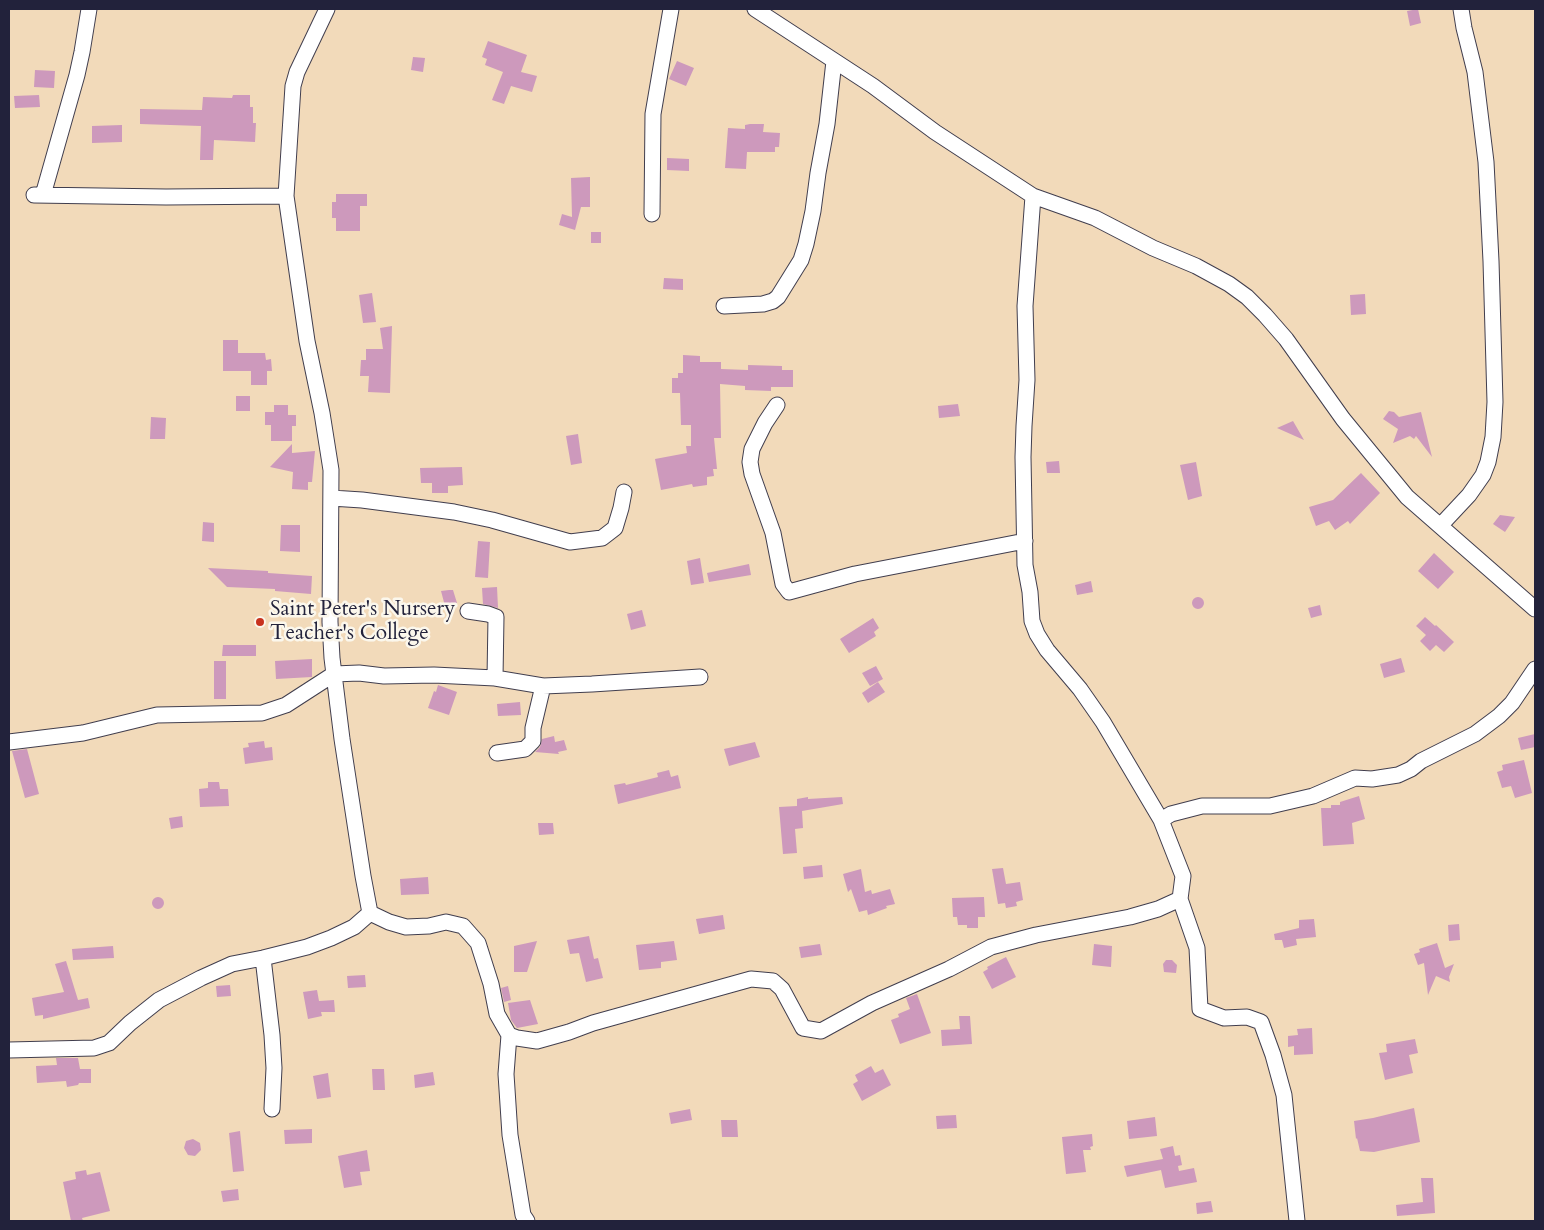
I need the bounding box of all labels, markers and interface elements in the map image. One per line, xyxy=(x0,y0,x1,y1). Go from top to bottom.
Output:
place label: Saint Peter's Nursery Teacher's College xyxy=(270,597,455,647)
marker: Saint Peter's Nursery Teacher's College xyxy=(254,616,266,628)

